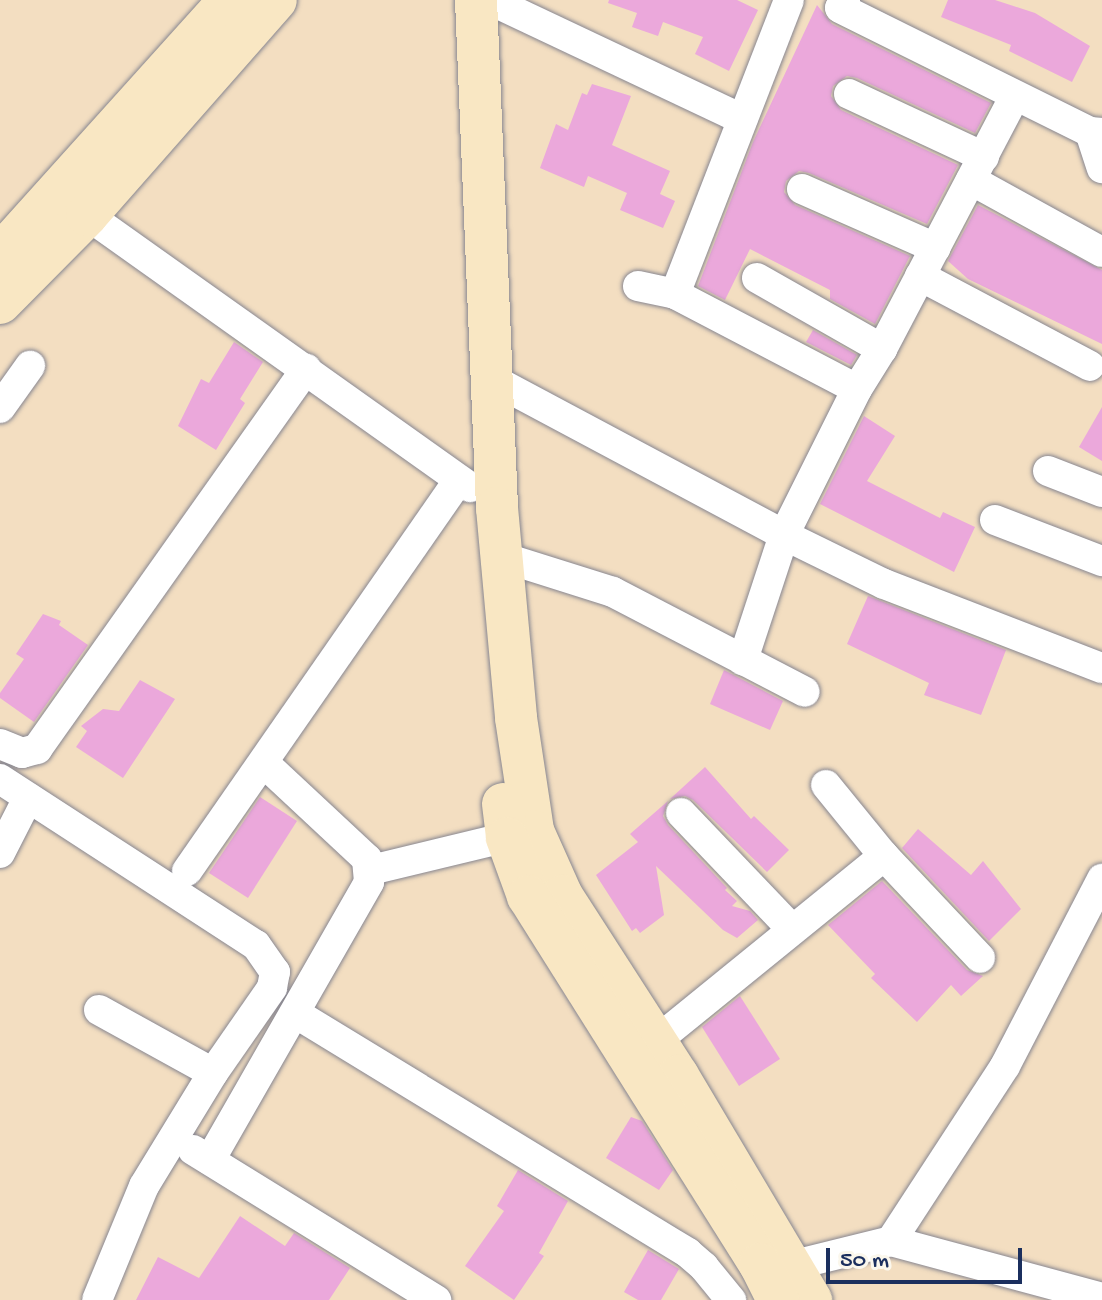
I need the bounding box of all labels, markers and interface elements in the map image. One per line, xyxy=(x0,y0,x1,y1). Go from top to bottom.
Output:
scale bar xyxy=(830,1232,1026,1282)
text: 50 m xyxy=(840,1247,889,1276)

